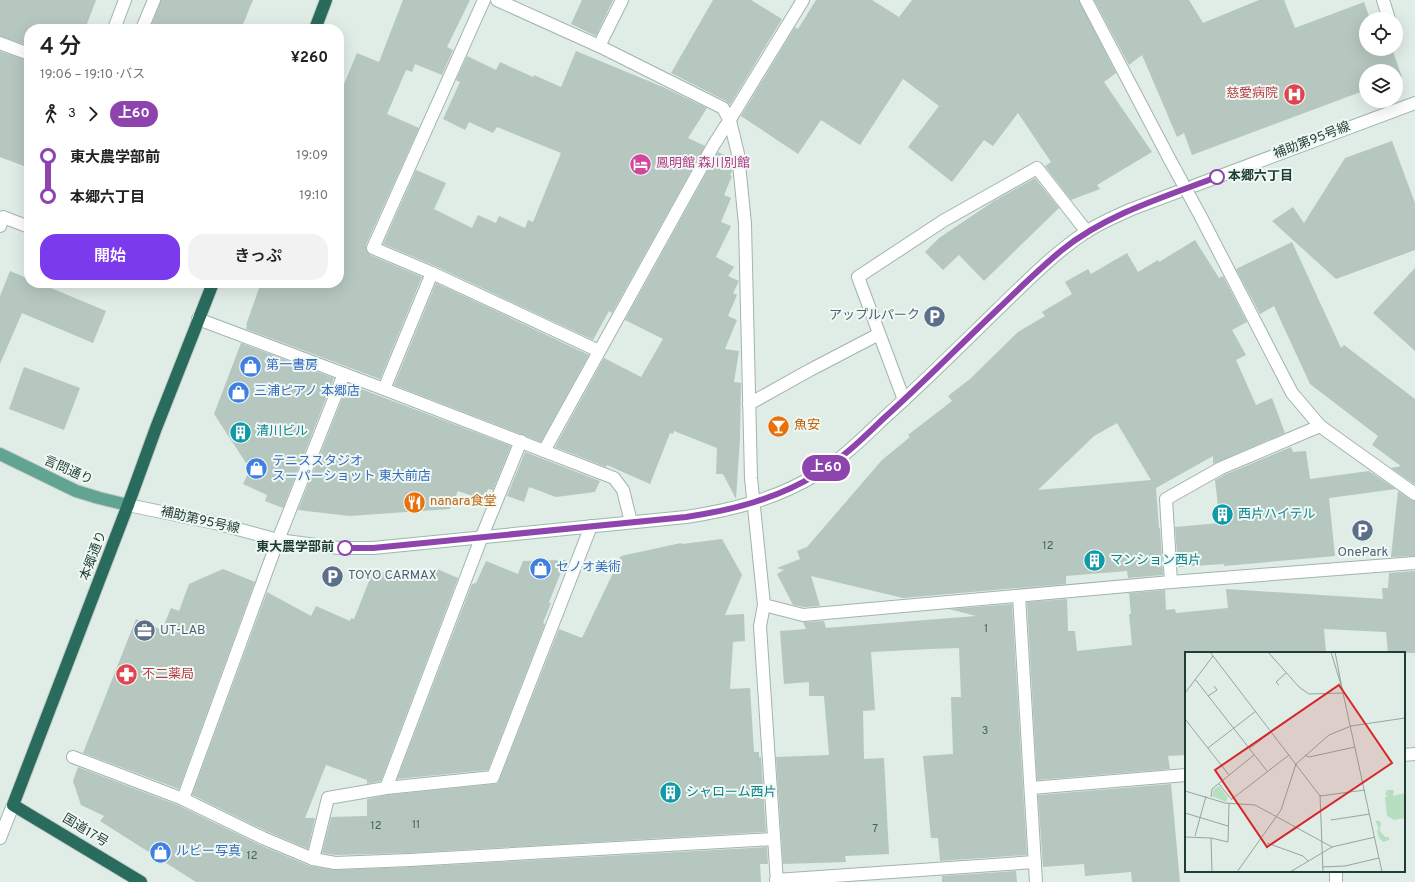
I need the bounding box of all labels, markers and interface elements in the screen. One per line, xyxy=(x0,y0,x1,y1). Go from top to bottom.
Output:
map controls xyxy=(1359,12,1403,108)
button: locate xyxy=(1359,12,1403,56)
text: 4 分 xyxy=(40,34,81,61)
text: ¥260 xyxy=(291,49,328,68)
button: layers xyxy=(1359,64,1403,108)
text: 19:06 – 19:10 · バス xyxy=(40,67,145,83)
hospital icon: 慈愛病院 xyxy=(1281,81,1307,107)
place label: 慈愛病院 xyxy=(1226,86,1278,102)
icon: walk xyxy=(40,103,62,125)
icon: forward xyxy=(82,103,104,125)
text: 上60 xyxy=(118,105,150,122)
text: 3 xyxy=(68,106,76,122)
street label: 補助第95号線 xyxy=(1271,118,1353,163)
text: 19:09 xyxy=(296,148,328,164)
text: 東大農学部前 xyxy=(70,149,160,168)
hotel icon: 鳳明館 森川別館 xyxy=(627,151,653,177)
place label: 鳳明館 森川別館 xyxy=(656,156,750,172)
place label: 本郷六丁目 xyxy=(1228,168,1293,185)
marker: 本郷六丁目 xyxy=(1209,169,1225,185)
text: 19:10 xyxy=(299,188,328,204)
text: 本郷六丁目 xyxy=(70,189,145,208)
button: 開始 xyxy=(40,234,180,280)
button: きっぷ xyxy=(188,234,328,280)
parking icon: アップルパーク xyxy=(922,303,948,329)
place label: アップルパーク xyxy=(829,308,920,324)
shop icon: 第一書房 xyxy=(238,353,264,379)
place label: 第一書房 xyxy=(266,358,318,374)
shop icon: 三浦ピアノ 本郷店 xyxy=(226,379,252,405)
place label: 三浦ピアノ 本郷店 xyxy=(254,383,360,400)
bar icon: 魚安 xyxy=(766,413,792,439)
place label: 魚安 xyxy=(794,418,820,434)
building icon: 清川ビル xyxy=(228,419,254,445)
place label: 清川ビル xyxy=(256,424,308,440)
street label: 言問通り xyxy=(41,453,95,489)
place label: テニススタジオ スーパーショット 東大前店 xyxy=(272,454,431,485)
line badge: 上60 xyxy=(803,455,849,481)
shop icon: テニススタジオ スーパーショット 東大前店 xyxy=(244,456,270,482)
text: 上60 xyxy=(810,459,842,476)
restaurant icon: nanara食堂 xyxy=(401,489,427,515)
place label: nanara食堂 xyxy=(430,494,496,510)
building icon: 西片ハイテル xyxy=(1209,502,1235,528)
street label: 補助第95号線 xyxy=(159,503,241,538)
place label: 西片ハイテル xyxy=(1238,507,1315,523)
parking icon: OnePark xyxy=(1350,518,1376,544)
street label: 本郷通り xyxy=(77,529,111,583)
place label: 東大農学部前 xyxy=(256,539,334,556)
house number: 12 xyxy=(1043,539,1053,553)
marker: 東大農学部前 xyxy=(337,540,353,556)
place label: OnePark xyxy=(1338,545,1389,561)
building icon: マンション西片 xyxy=(1081,548,1107,574)
place label: マンション西片 xyxy=(1110,553,1201,569)
shop icon: セノオ美術 xyxy=(528,555,554,581)
place label: セノオ美術 xyxy=(556,559,621,576)
parking icon: TOYO CARMAX xyxy=(319,563,345,589)
place label: TOYO CARMAX xyxy=(348,568,437,584)
office icon: UT-LAB xyxy=(132,618,158,644)
house number: 1 xyxy=(984,622,988,636)
place label: UT-LAB xyxy=(160,623,206,639)
inset map xyxy=(1185,652,1405,872)
pharmacy icon: 不二薬局 xyxy=(114,662,140,688)
place label: 不二薬局 xyxy=(142,667,194,683)
house number: 3 xyxy=(982,724,988,738)
building icon: シャローム西片 xyxy=(657,780,683,806)
place label: シャローム西片 xyxy=(686,785,777,801)
street label: 国道17号 xyxy=(59,811,111,851)
house number: 11 xyxy=(412,818,420,832)
house number: 12 xyxy=(371,819,381,833)
house number: 7 xyxy=(872,822,878,836)
shop icon: ルビー写真 xyxy=(148,839,174,865)
place label: ルビー写真 xyxy=(176,844,241,860)
house number: 12 xyxy=(247,849,257,863)

